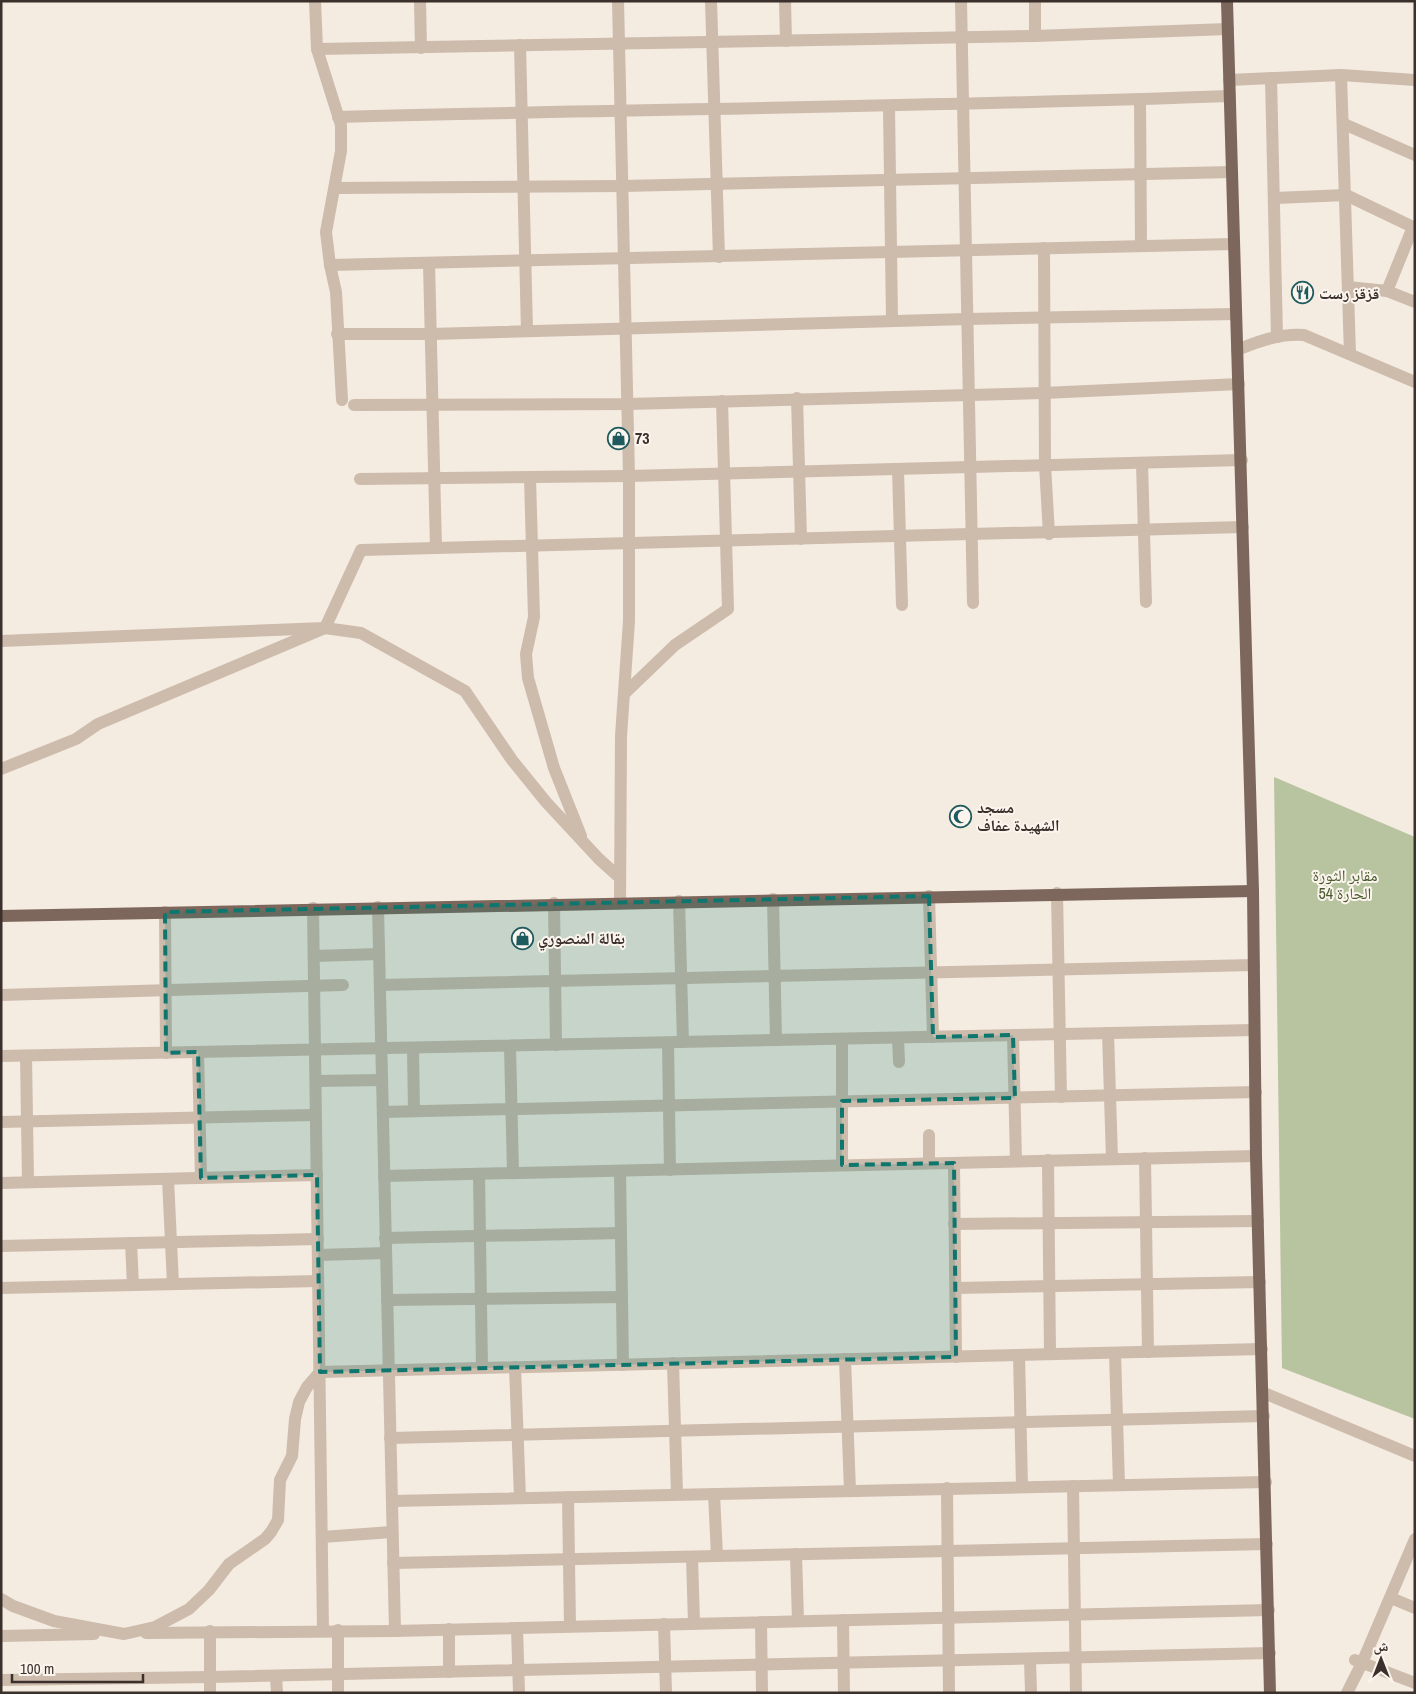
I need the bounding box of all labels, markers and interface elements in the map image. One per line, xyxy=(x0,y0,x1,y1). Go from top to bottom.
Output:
restaurant icon: قزقز رست xyxy=(1291,281,1315,305)
place label: قزقز رست xyxy=(1319,282,1379,304)
shop icon: 73 xyxy=(607,426,631,450)
place label: 73 xyxy=(635,427,650,449)
place label: مسجد الشهيدة عفاف xyxy=(977,796,1060,836)
mosque icon: مسجد الشهيدة عفاف xyxy=(949,804,973,828)
park label: مقابر الثورة الحارة 54 xyxy=(1312,864,1378,904)
shop icon: بقالة المنصوري xyxy=(510,926,534,950)
place label: بقالة المنصوري xyxy=(538,927,625,951)
north arrow xyxy=(1356,1634,1406,1684)
text: ش xyxy=(1374,1637,1389,1655)
scale bar xyxy=(12,1652,144,1684)
text: 100 m xyxy=(20,1658,54,1679)

